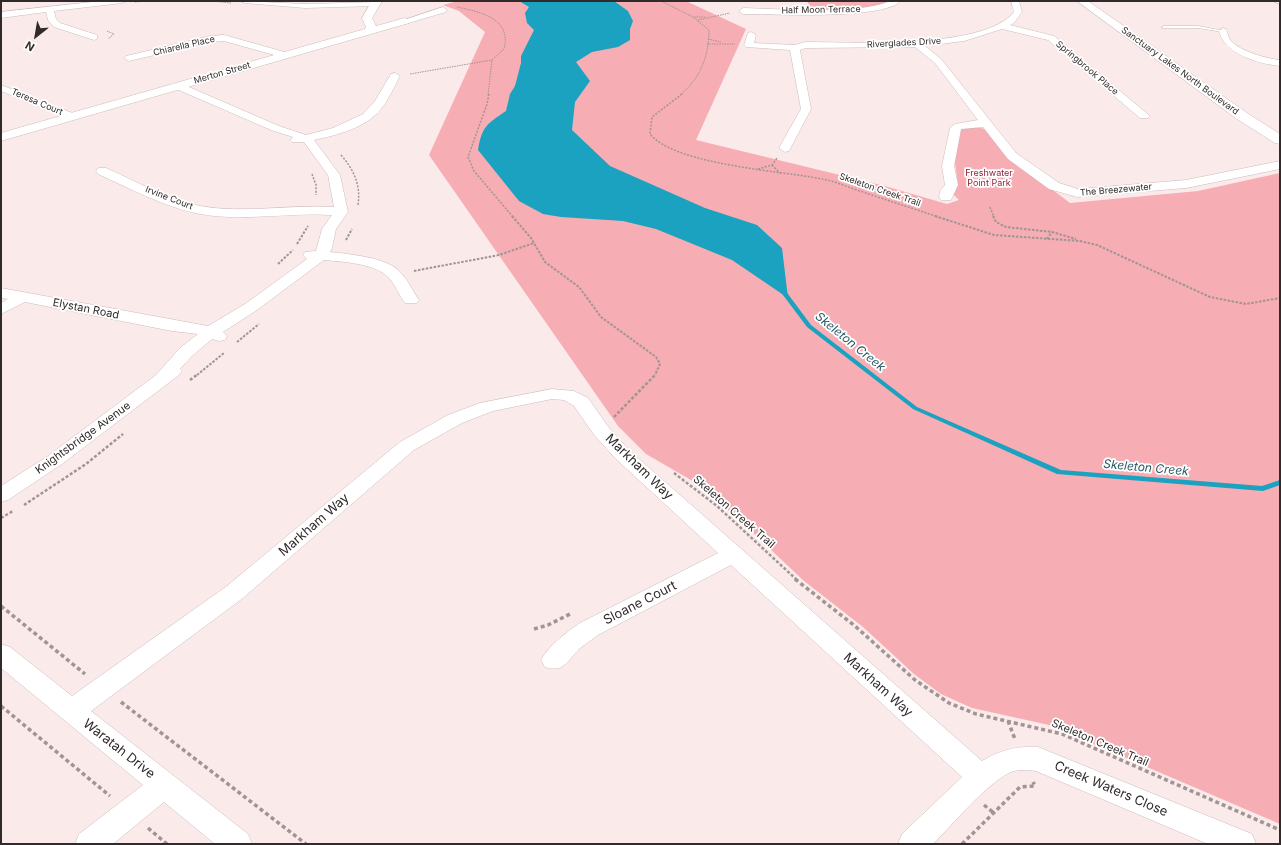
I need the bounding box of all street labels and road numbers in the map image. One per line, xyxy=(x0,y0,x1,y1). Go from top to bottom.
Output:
street label: Half Moon Terrace xyxy=(781,4,861,16)
street label: Sanctuary Lakes North Boulevard xyxy=(1119,25,1241,117)
street label: Chiarella Place xyxy=(152,34,216,58)
street label: Riverglades Drive xyxy=(867,36,941,50)
street label: Springbrook Place xyxy=(1054,39,1120,97)
street label: Merton Street xyxy=(192,60,252,86)
street label: Teresa Court xyxy=(10,86,64,118)
street label: Skeleton Creek Trail xyxy=(838,171,922,209)
street label: The Breezewater xyxy=(1080,181,1152,199)
street label: Irvine Court xyxy=(144,184,194,212)
street label: Elystan Road xyxy=(52,296,120,322)
street label: Knightsbridge Avenue xyxy=(33,399,133,477)
street label: Markham Way xyxy=(602,431,676,503)
street label: Skeleton Creek Trail xyxy=(690,473,778,551)
street label: Markham Way xyxy=(276,490,352,560)
street label: Sloane Court xyxy=(601,578,679,628)
street label: Markham Way xyxy=(840,650,916,720)
street label: Waratah Drive xyxy=(80,716,158,782)
street label: Skeleton Creek Trail xyxy=(1050,717,1150,769)
street label: Creek Waters Close xyxy=(1052,758,1170,820)

